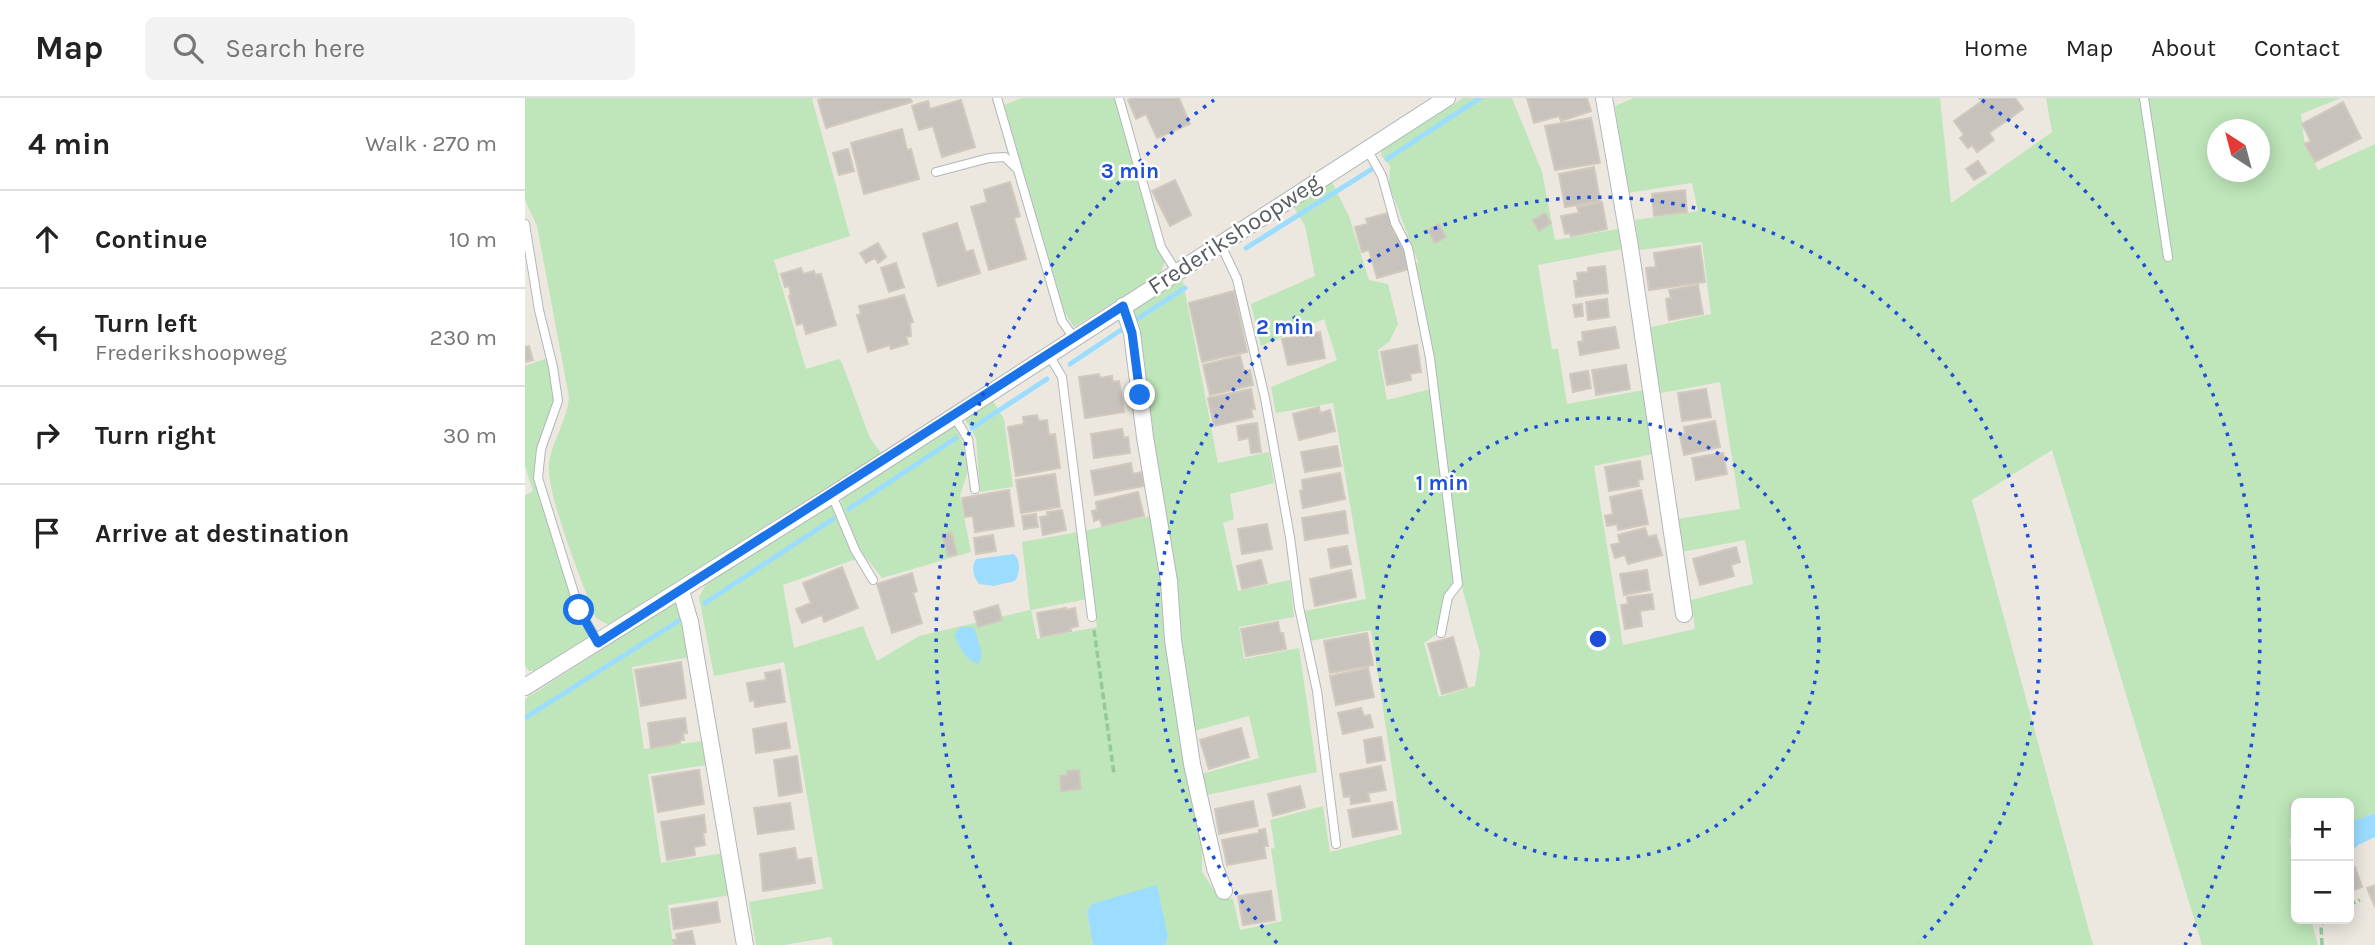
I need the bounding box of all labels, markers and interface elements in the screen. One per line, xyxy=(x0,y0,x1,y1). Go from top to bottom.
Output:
search box xyxy=(145,17,635,80)
text: Map xyxy=(35,29,103,67)
icon: search xyxy=(169,29,207,67)
text: Search here xyxy=(225,33,365,64)
text: Home xyxy=(1964,34,2028,62)
text: Map xyxy=(2066,34,2113,62)
text: About xyxy=(2151,34,2216,62)
text: Contact xyxy=(2254,34,2340,62)
north arrow xyxy=(2207,119,2270,182)
text: 4 min xyxy=(28,126,110,162)
text: Walk · 270 m xyxy=(365,130,497,157)
text: 3 min xyxy=(1101,159,1159,183)
street label: Frederikshoopweg xyxy=(1142,168,1326,300)
icon: ahead xyxy=(28,220,66,258)
text: Continue xyxy=(95,224,207,255)
text: 10 m xyxy=(449,226,497,253)
text: Turn left xyxy=(95,308,197,339)
text: 2 min xyxy=(1256,315,1314,339)
icon: left xyxy=(28,318,66,356)
text: 230 m xyxy=(429,324,497,351)
text: Frederikshoopweg xyxy=(95,339,287,366)
route end xyxy=(1124,379,1155,410)
icon: right xyxy=(28,416,66,454)
text: Turn right xyxy=(95,420,216,451)
text: 30 m xyxy=(443,422,497,449)
text: 1 min xyxy=(1416,471,1468,495)
icon: arrive xyxy=(28,514,66,552)
text: Arrive at destination xyxy=(95,518,349,549)
route start xyxy=(563,594,594,625)
centre of rings xyxy=(1586,627,1610,651)
map controls xyxy=(2291,798,2354,924)
button: + xyxy=(2291,798,2354,861)
button: − xyxy=(2291,861,2354,924)

